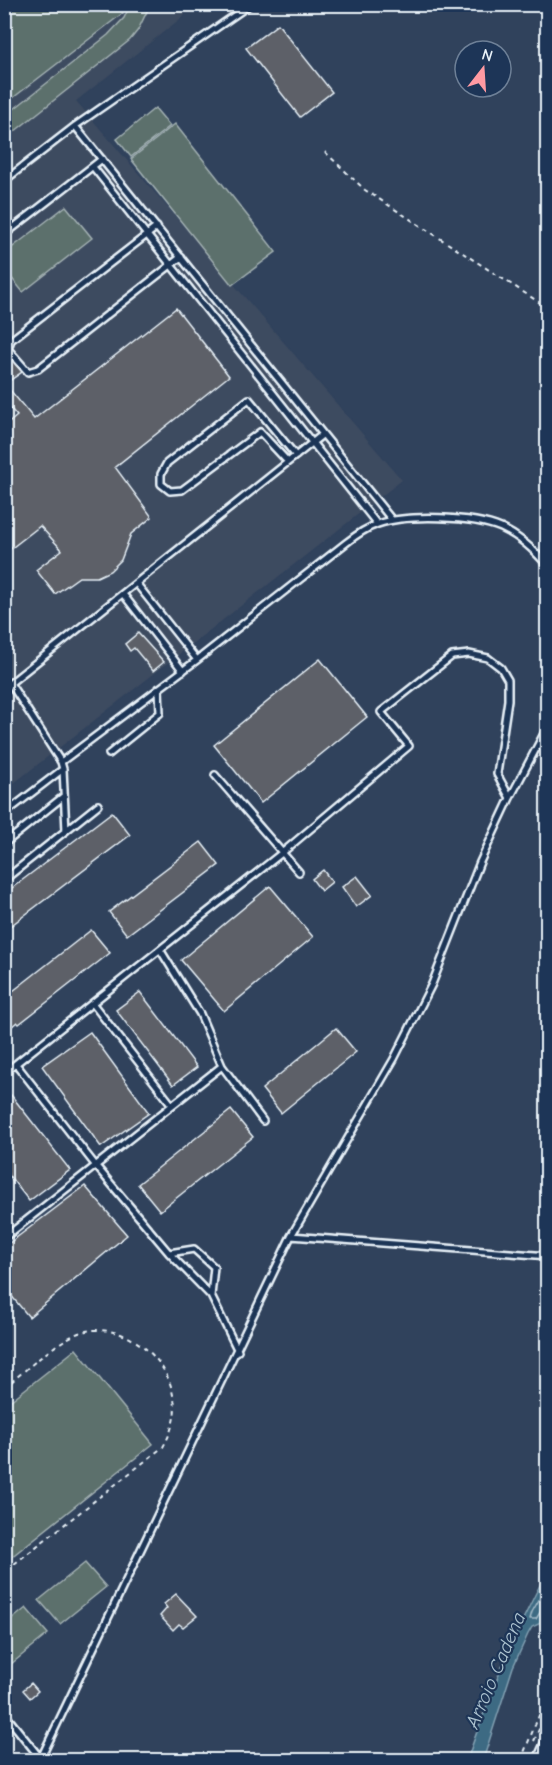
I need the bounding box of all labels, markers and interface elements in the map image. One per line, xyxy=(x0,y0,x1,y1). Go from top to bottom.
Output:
north arrow xyxy=(453,39,513,99)
text: N xyxy=(479,45,495,66)
water label: Arroio Cadena xyxy=(460,1609,530,1733)

